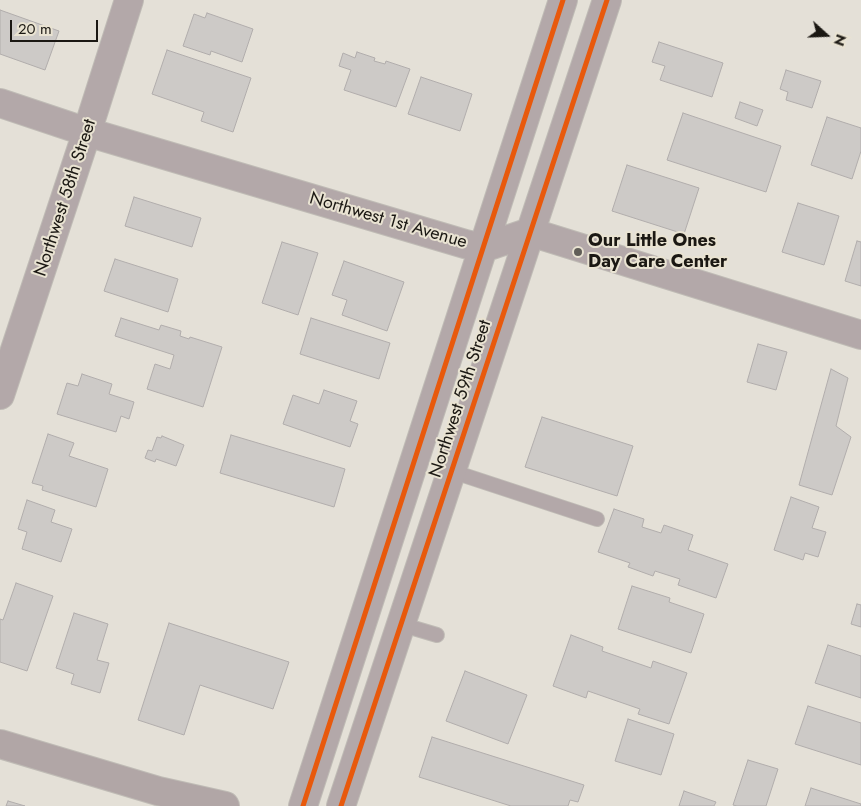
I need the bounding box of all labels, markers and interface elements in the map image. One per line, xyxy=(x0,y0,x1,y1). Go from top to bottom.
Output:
scale bar xyxy=(12,10,100,42)
north arrow xyxy=(801,10,851,60)
text: 20 m xyxy=(18,18,52,40)
text: N xyxy=(829,31,851,49)
street label: Northwest 58th Street xyxy=(30,117,102,279)
street label: Northwest 1st Avenue xyxy=(307,188,469,254)
place label: Our Little Ones Day Care Center xyxy=(588,231,727,274)
marker: Our Little Ones Day Care Center xyxy=(572,246,584,258)
street label: Northwest 59th Street xyxy=(425,317,497,481)

